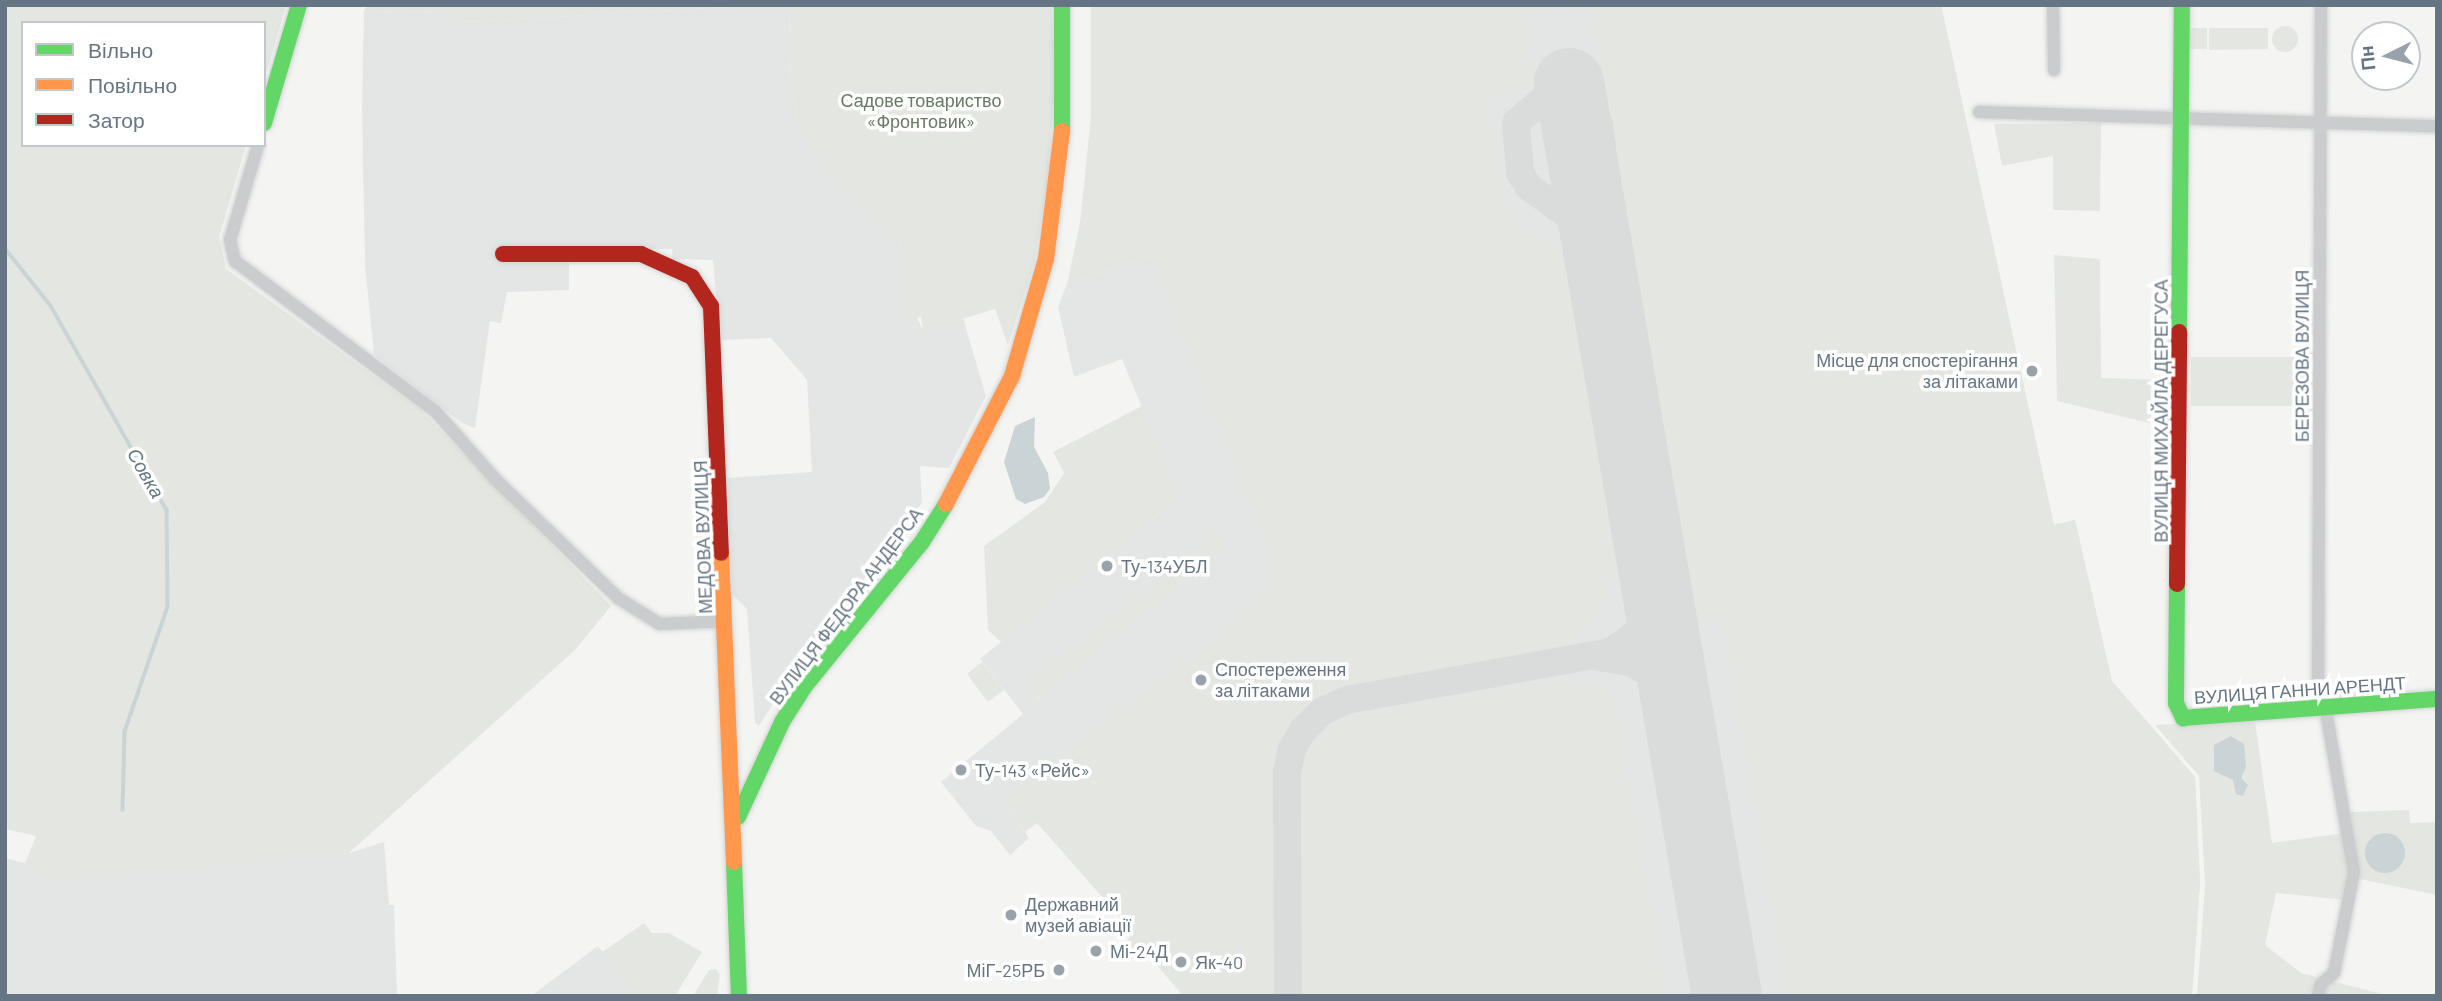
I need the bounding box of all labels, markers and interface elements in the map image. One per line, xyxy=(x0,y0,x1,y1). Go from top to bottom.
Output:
legend xyxy=(21,21,266,147)
north arrow xyxy=(2351,21,2421,91)
text: Вільно xyxy=(88,37,153,62)
text: Пн xyxy=(2354,44,2379,72)
text: Повільно xyxy=(88,72,177,97)
park label: Садове товариство «Фронтовик» xyxy=(841,90,1001,132)
text: Затор xyxy=(88,107,145,132)
street label: БЕРЕЗОВА ВУЛИЦЯ xyxy=(2291,270,2313,442)
street label: ВУЛИЦЯ МИХАЙЛА ДЕРЕГУСА xyxy=(2150,279,2172,543)
place label: Місце для спостерігання за літаками xyxy=(1816,350,2018,392)
marker: Місце для спостерігання за літаками xyxy=(2024,363,2040,379)
water label: Совка xyxy=(123,444,169,502)
street label: МЕДОВА ВУЛИЦЯ xyxy=(690,460,716,614)
street label: ВУЛИЦЯ ФЕДОРА АНДЕРСА xyxy=(765,503,927,709)
place label: Ту-134УБЛ xyxy=(1121,555,1208,577)
marker: Ту-134УБЛ xyxy=(1099,558,1115,574)
place label: Спостереження за літаками xyxy=(1215,659,1346,702)
marker: Спостереження за літаками xyxy=(1193,672,1209,688)
street label: ВУЛИЦЯ ГАННИ АРЕНДТ xyxy=(2193,672,2407,708)
place label: Ту-143 «Рейс» xyxy=(975,759,1090,781)
marker: Ту-143 «Рейс» xyxy=(953,762,969,778)
place label: Державний музей авіації xyxy=(1025,894,1131,936)
marker: Державний музей авіації xyxy=(1003,907,1019,923)
place label: Мі-24Д xyxy=(1110,940,1168,962)
marker: Мі-24Д xyxy=(1088,943,1104,959)
place label: Як-40 xyxy=(1195,951,1243,973)
marker: Як-40 xyxy=(1173,954,1189,970)
place label: МіГ-25РБ xyxy=(966,959,1045,981)
marker: МіГ-25РБ xyxy=(1051,962,1067,978)

